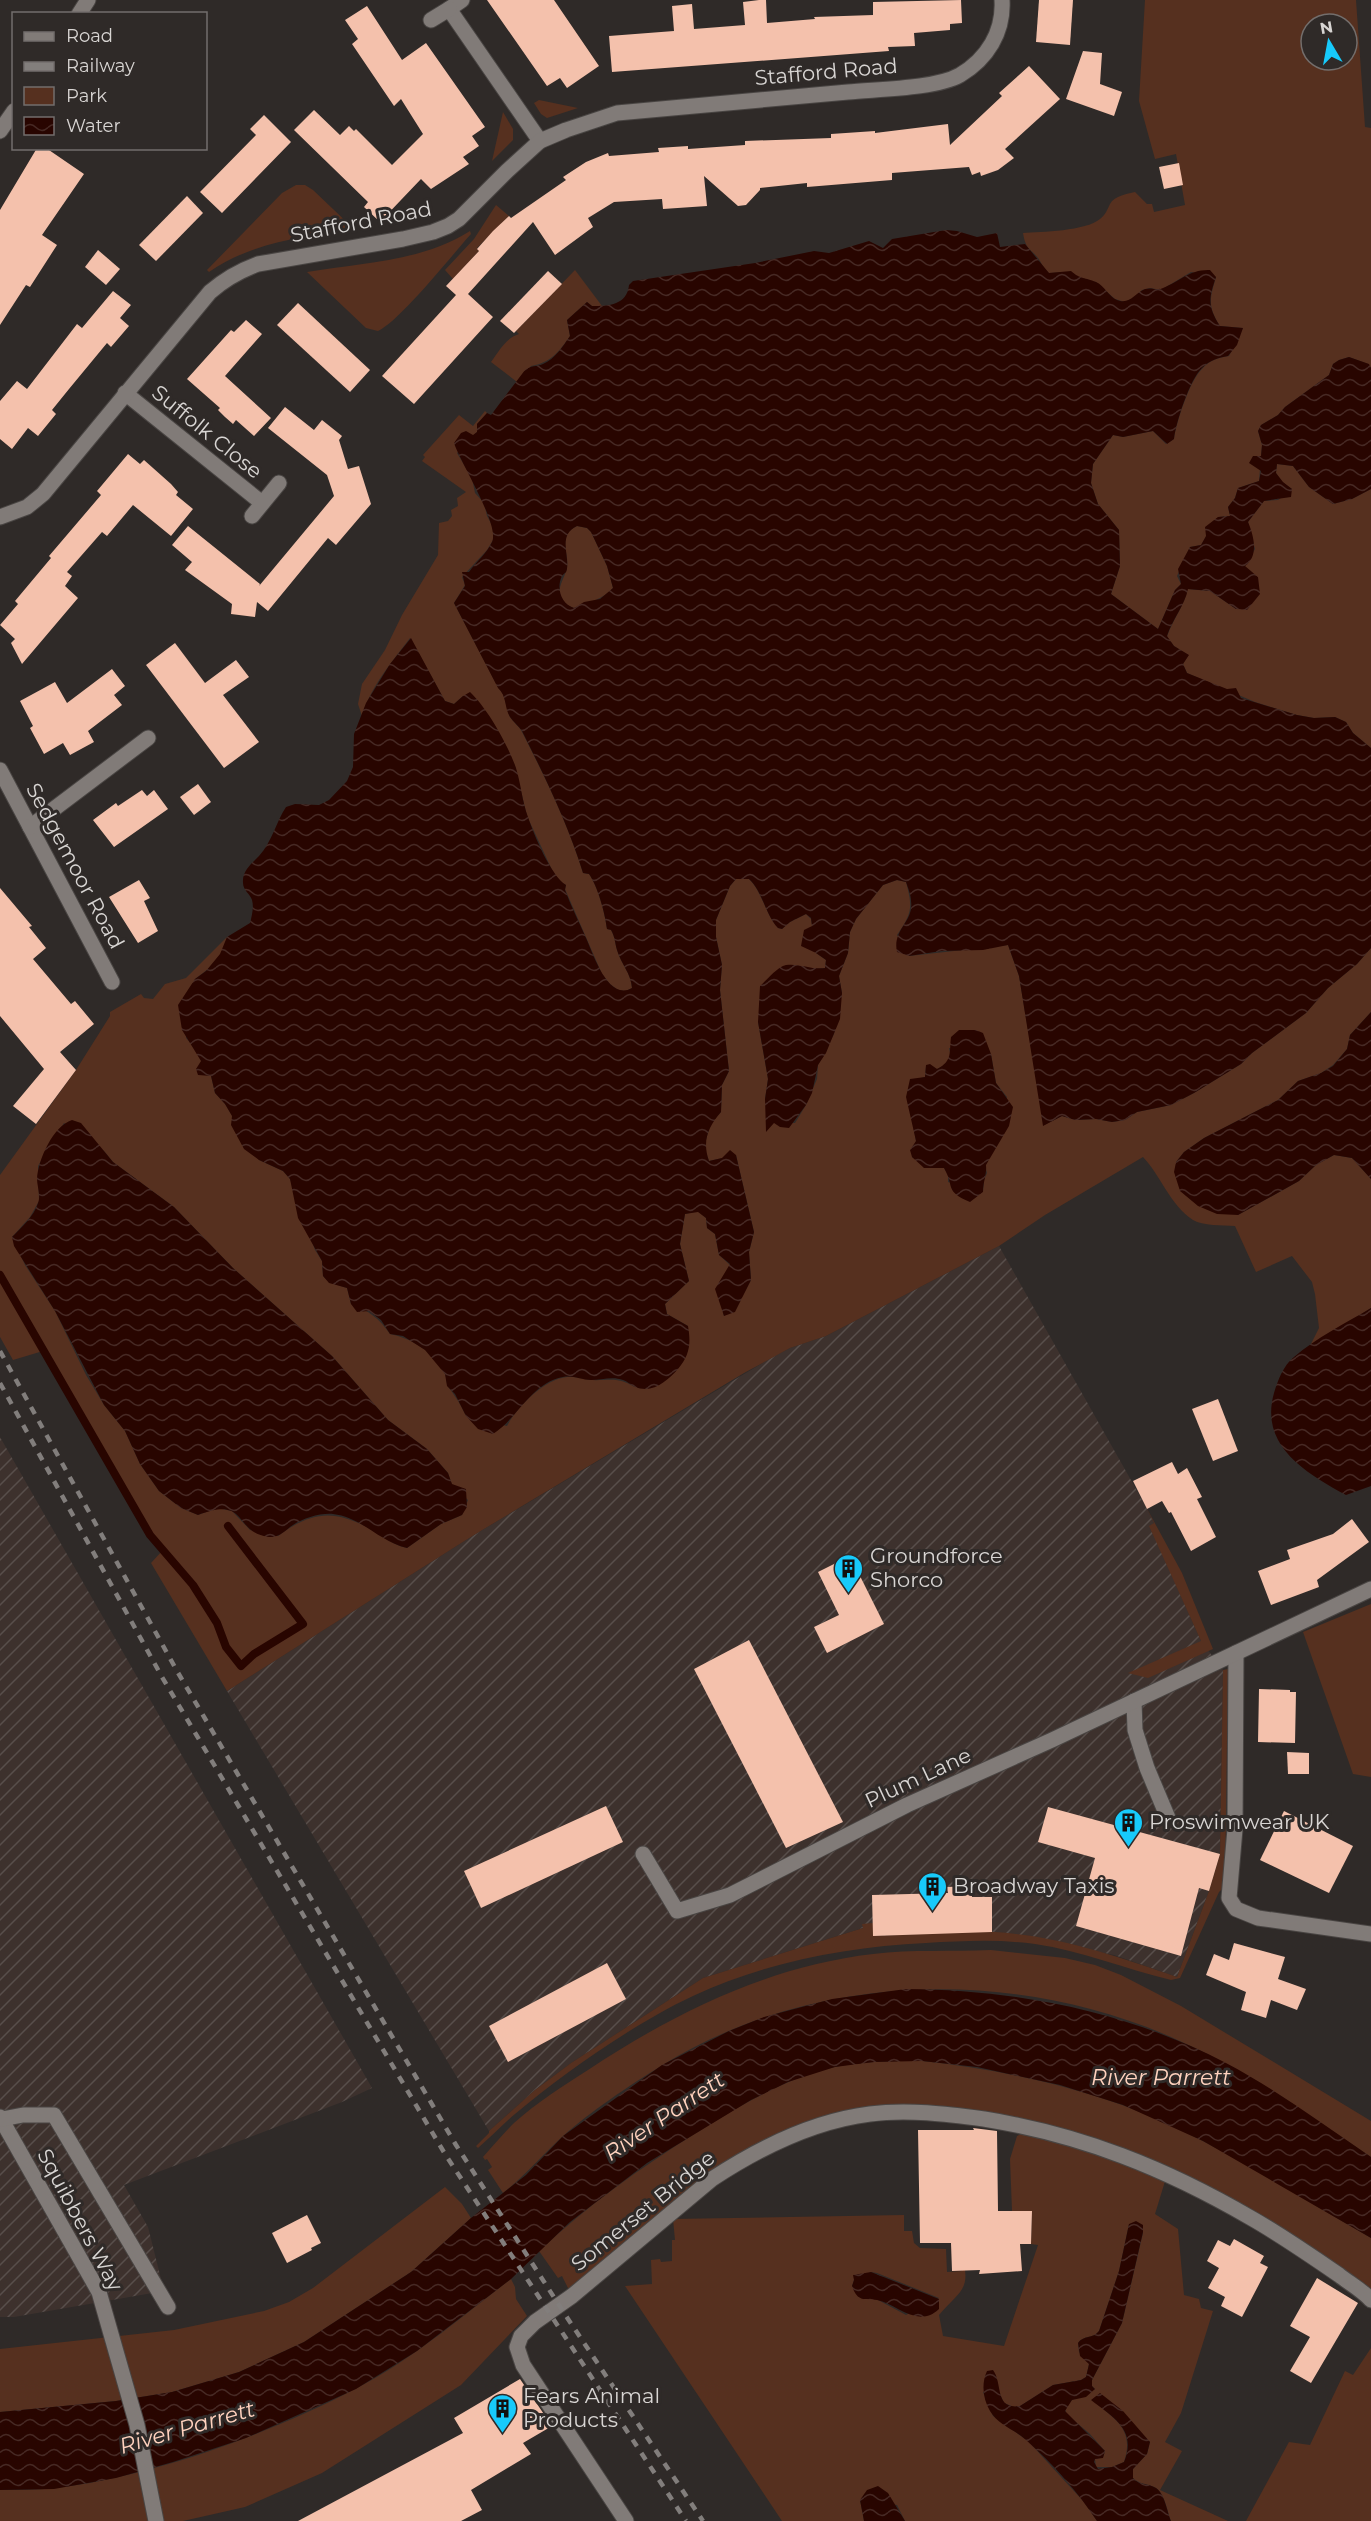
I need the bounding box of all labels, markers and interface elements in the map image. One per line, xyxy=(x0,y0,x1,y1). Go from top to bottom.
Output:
legend xyxy=(12,12,207,150)
north arrow xyxy=(1299,12,1359,72)
text: N xyxy=(1318,17,1335,38)
text: Road xyxy=(66,25,113,47)
street label: Stafford Road xyxy=(753,53,899,90)
text: Railway xyxy=(66,55,135,77)
text: Park xyxy=(66,85,107,107)
text: Water xyxy=(66,115,121,137)
street label: Stafford Road xyxy=(288,196,434,247)
street label: Suffolk Close xyxy=(147,380,267,484)
street label: Sedgemoor Road xyxy=(21,779,130,953)
place label: Groundforce Shorco xyxy=(870,1543,1003,1592)
building icon: Groundforce Shorco xyxy=(833,1552,865,1594)
street label: Plum Lane xyxy=(861,1742,975,1813)
building icon: Proswimwear UK xyxy=(1112,1806,1144,1848)
place label: Proswimwear UK xyxy=(1149,1809,1330,1834)
building icon: Broadway Taxis xyxy=(916,1870,948,1912)
place label: Broadway Taxis xyxy=(953,1873,1115,1898)
water label: River Parrett xyxy=(1091,2064,1231,2091)
water label: River Parrett xyxy=(599,2066,730,2167)
street label: Squibbers Way xyxy=(32,2144,129,2296)
street label: Somerset Bridge xyxy=(566,2145,719,2276)
place label: Fears Animal Products xyxy=(523,2383,660,2432)
building icon: Fears Animal Products xyxy=(486,2392,518,2434)
water label: River Parrett xyxy=(116,2395,258,2460)

